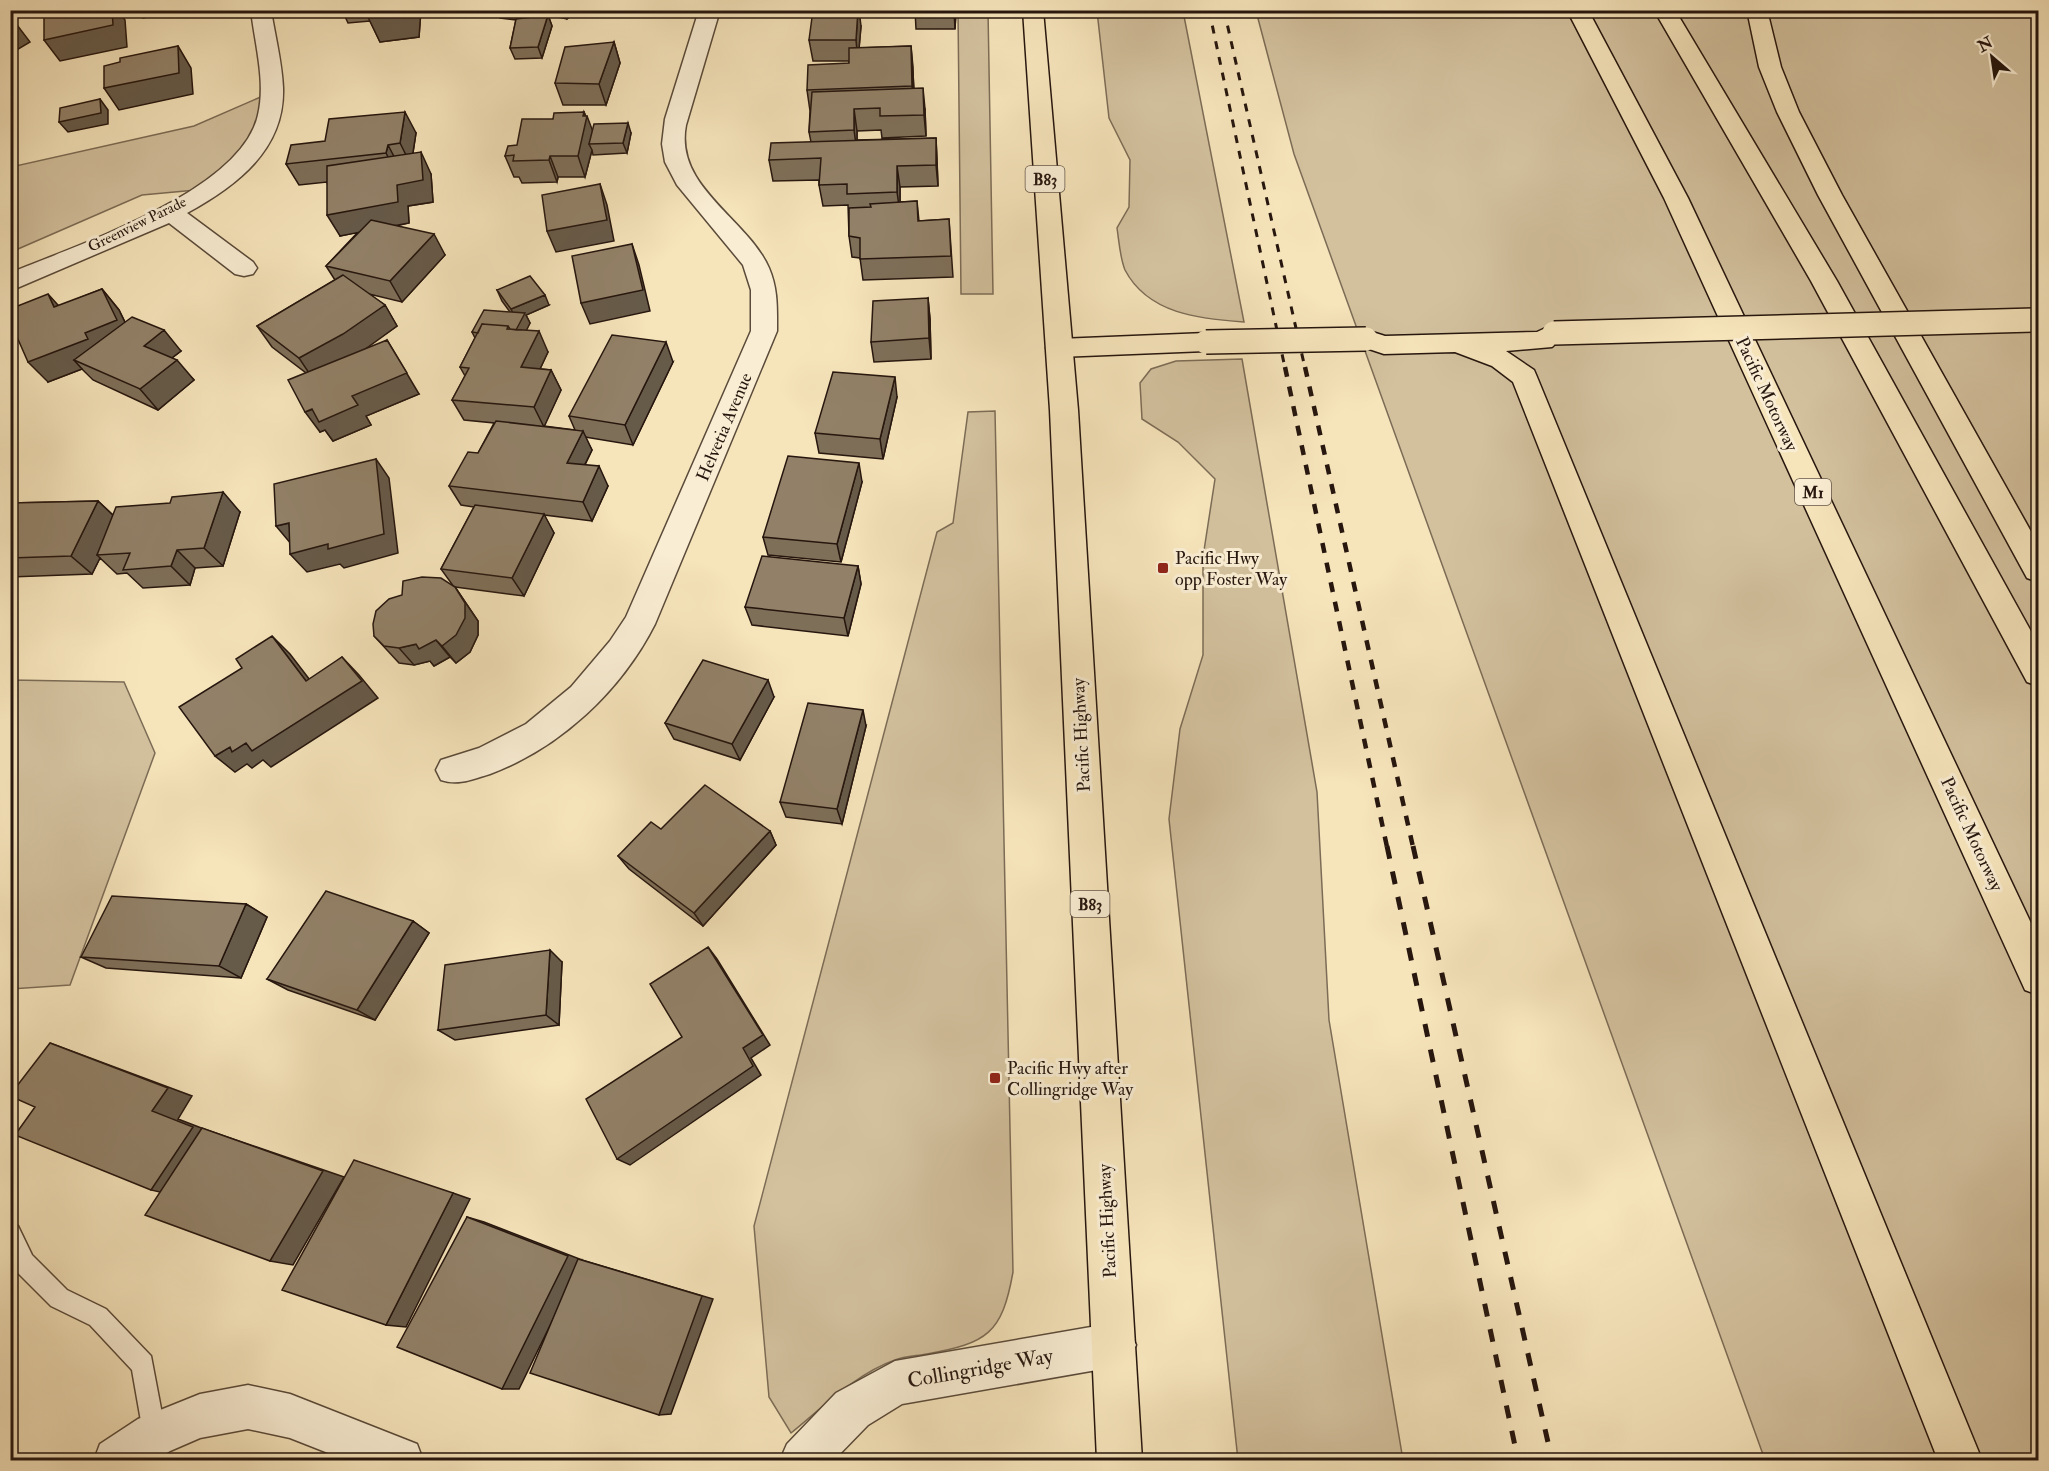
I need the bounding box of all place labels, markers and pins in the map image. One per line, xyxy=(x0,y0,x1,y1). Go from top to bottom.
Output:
place label: Pacific Hwy opp Foster Way xyxy=(1175,547,1288,591)
marker: Pacific Hwy opp Foster Way xyxy=(1156,561,1170,575)
place label: Pacific Hwy after Collingridge Way xyxy=(1007,1057,1134,1101)
marker: Pacific Hwy after Collingridge Way xyxy=(988,1071,1002,1085)

